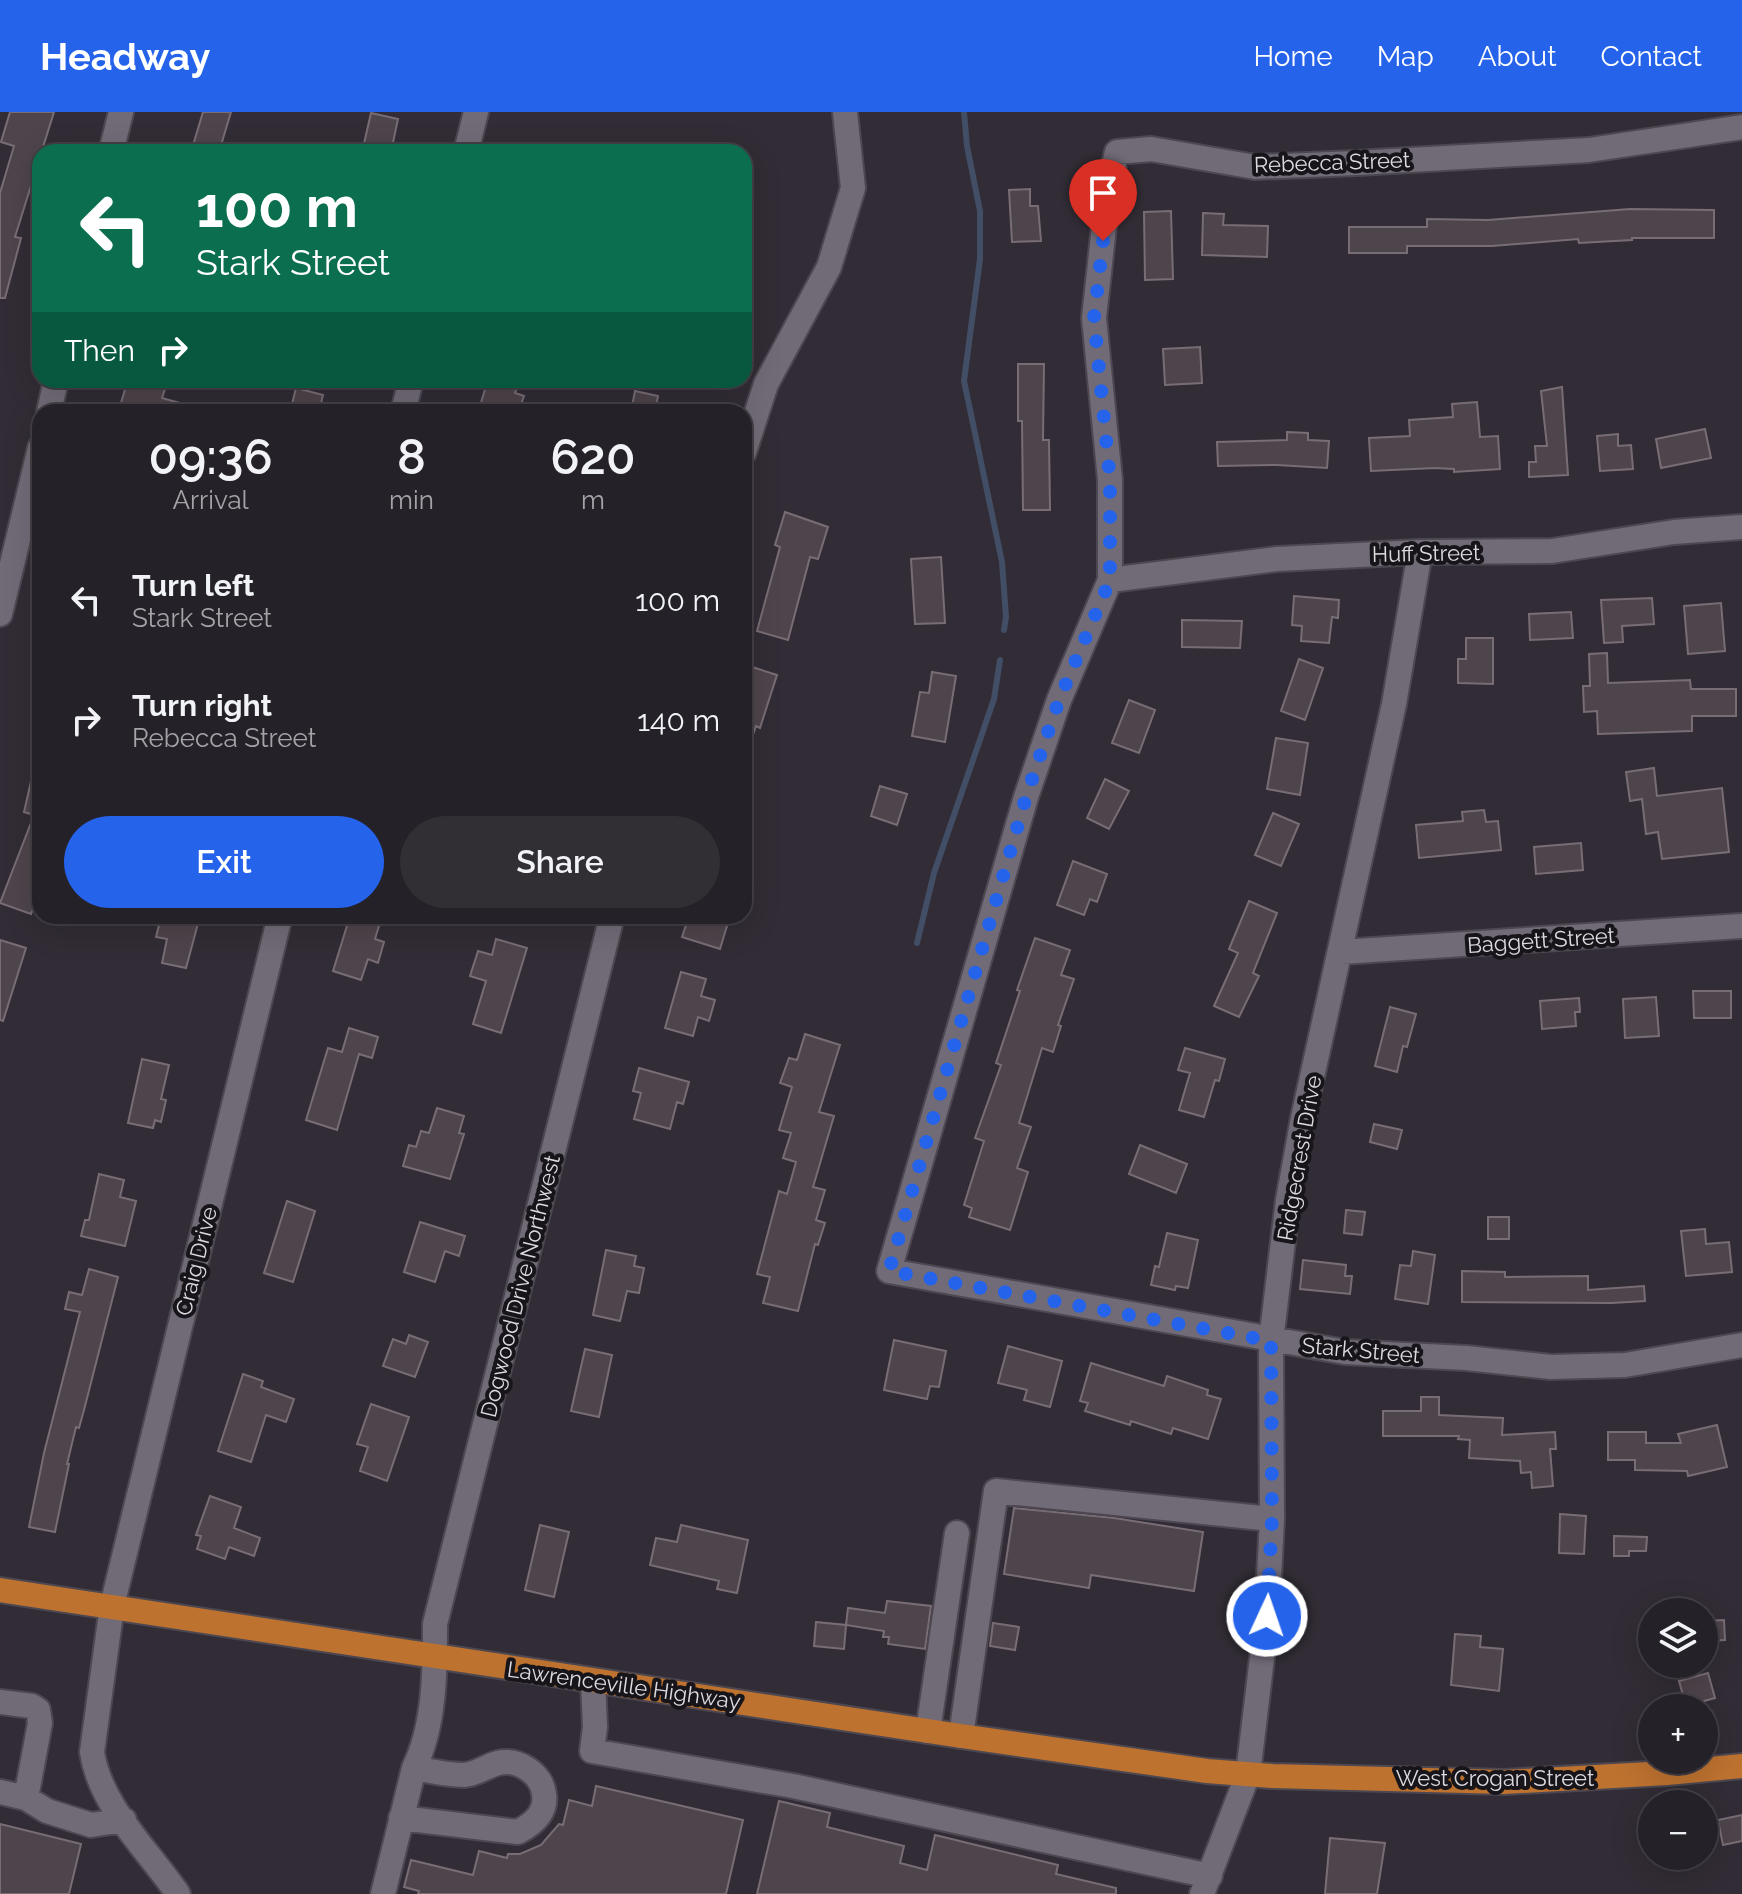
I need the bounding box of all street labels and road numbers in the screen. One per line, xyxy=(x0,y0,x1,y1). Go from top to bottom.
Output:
street label: Rebecca Street xyxy=(1254,146,1411,178)
street label: Huff Street xyxy=(1372,539,1481,567)
street label: Baggett Street xyxy=(1466,922,1616,958)
street label: Ridgecrest Drive xyxy=(1272,1073,1326,1243)
street label: Dogwood Drive Northwest xyxy=(475,1152,565,1420)
street label: Craig Drive xyxy=(170,1204,222,1318)
street label: Stark Street xyxy=(1301,1332,1422,1368)
street label: Lawrenceville Highway xyxy=(506,1656,742,1714)
street label: West Crogan Street xyxy=(1396,1765,1595,1791)

